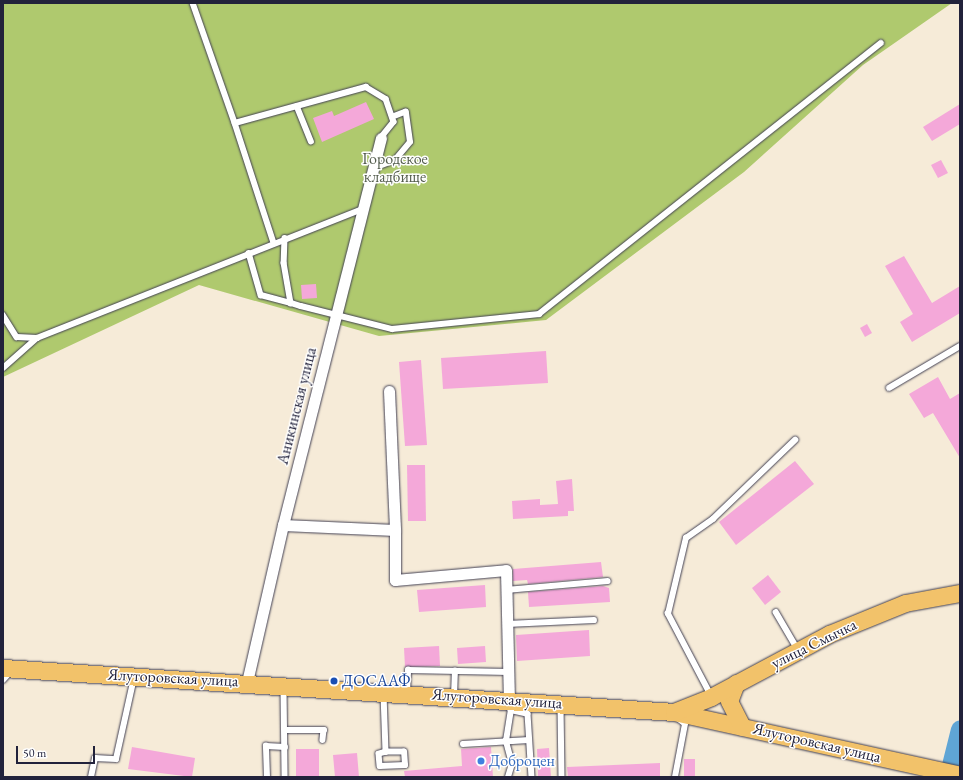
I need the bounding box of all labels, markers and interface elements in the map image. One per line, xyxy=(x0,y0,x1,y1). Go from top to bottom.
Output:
park label: Городское кладбище xyxy=(362,149,428,187)
street label: Аникинская улица xyxy=(273,345,321,467)
street label: улица Смычка xyxy=(768,615,860,673)
street label: Ялуторовская улица xyxy=(107,665,239,691)
place label: ДОСААФ xyxy=(342,671,411,691)
marker: ДОСААФ xyxy=(329,676,339,686)
street label: Ялуторовская улица xyxy=(431,685,563,713)
street label: Ялуторовская улица xyxy=(751,719,883,767)
scale bar xyxy=(18,738,97,764)
text: 50 m xyxy=(23,745,46,761)
place label: Доброцен xyxy=(489,751,555,771)
marker: Доброцен xyxy=(476,756,486,766)

